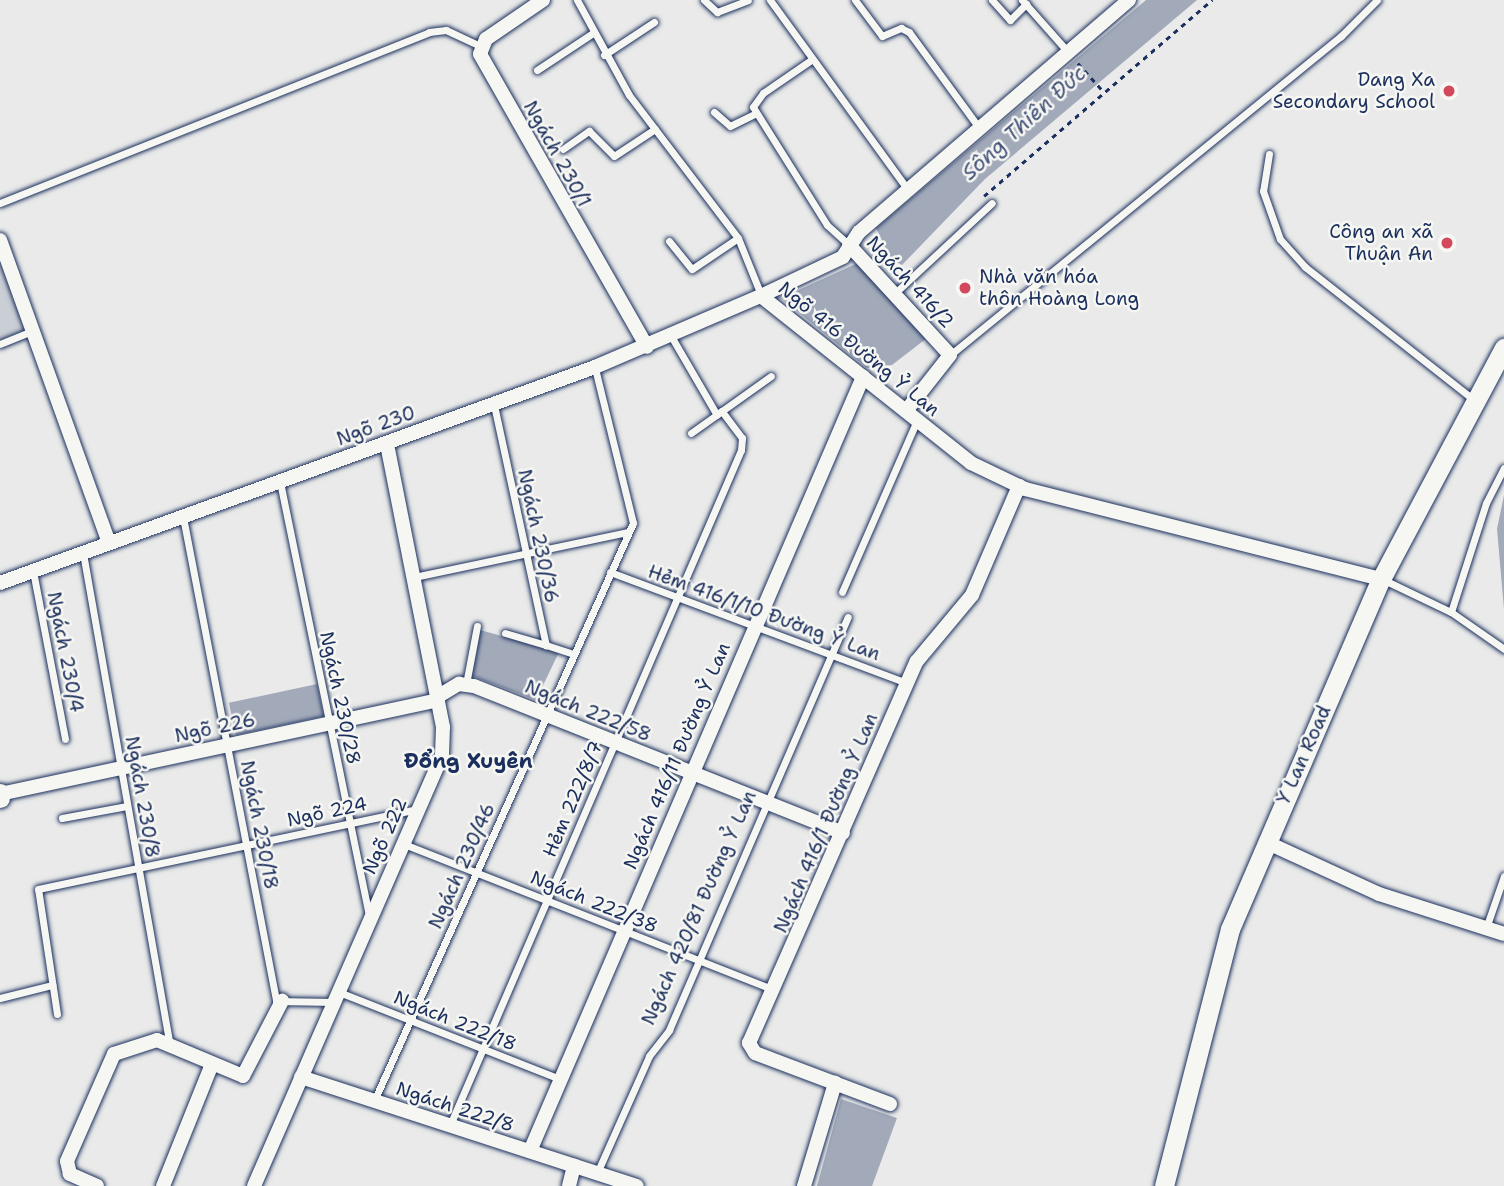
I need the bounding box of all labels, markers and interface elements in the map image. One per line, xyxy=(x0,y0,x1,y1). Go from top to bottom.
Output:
water label: Sông Thiên Đức xyxy=(957,61,1091,185)
place label: Dang Xa Secondary School xyxy=(1273,69,1435,113)
marker: Dang Xa Secondary School xyxy=(1441,83,1457,99)
street label: Ngách 230/1 xyxy=(518,97,596,211)
place label: Công an xã Thuận An xyxy=(1329,221,1433,265)
street label: Ngách 416/2 xyxy=(862,231,958,333)
marker: Công an xã Thuận An xyxy=(1439,235,1455,251)
place label: Nhà văn hóa thôn Hoàng Long xyxy=(979,266,1139,310)
street label: Ngõ 416 Đường Ỷ Lan xyxy=(774,277,944,421)
marker: Nhà văn hóa thôn Hoàng Long xyxy=(957,280,973,296)
street label: Ngõ 230 xyxy=(333,401,419,451)
street label: Ngách 230/36 xyxy=(513,467,563,605)
street label: Hẻm 416/1/10 Đường Ỷ Lan xyxy=(645,560,883,666)
street label: Ngách 230/4 xyxy=(42,590,88,714)
street label: Ngách 230/28 xyxy=(315,629,365,767)
street label: Ngách 416/11 Đường Ỷ Lan xyxy=(619,639,735,873)
street label: Ngách 222/58 xyxy=(521,675,655,747)
street label: Y Lan Road xyxy=(1272,702,1336,808)
street label: Ngõ 226 xyxy=(173,708,257,748)
street label: Ngách 416/1 Đường Ỷ Lan xyxy=(769,710,883,936)
street label: Ngách 230/8 xyxy=(120,734,164,860)
street label: Hẻm 222/8/7 xyxy=(538,737,608,861)
district label: Đổng Xuyên xyxy=(403,748,533,774)
street label: Ngách 230/18 xyxy=(235,759,283,891)
street label: Ngách 420/81 Đường Ỷ Lan xyxy=(637,787,761,1029)
street label: Ngõ 224 xyxy=(285,792,369,832)
street label: Ngõ 222 xyxy=(358,794,412,878)
street label: Ngách 230/46 xyxy=(424,800,500,932)
street label: Ngách 222/38 xyxy=(527,866,661,938)
street label: Ngách 222/18 xyxy=(390,986,520,1056)
street label: Ngách 222/8 xyxy=(393,1077,517,1137)

